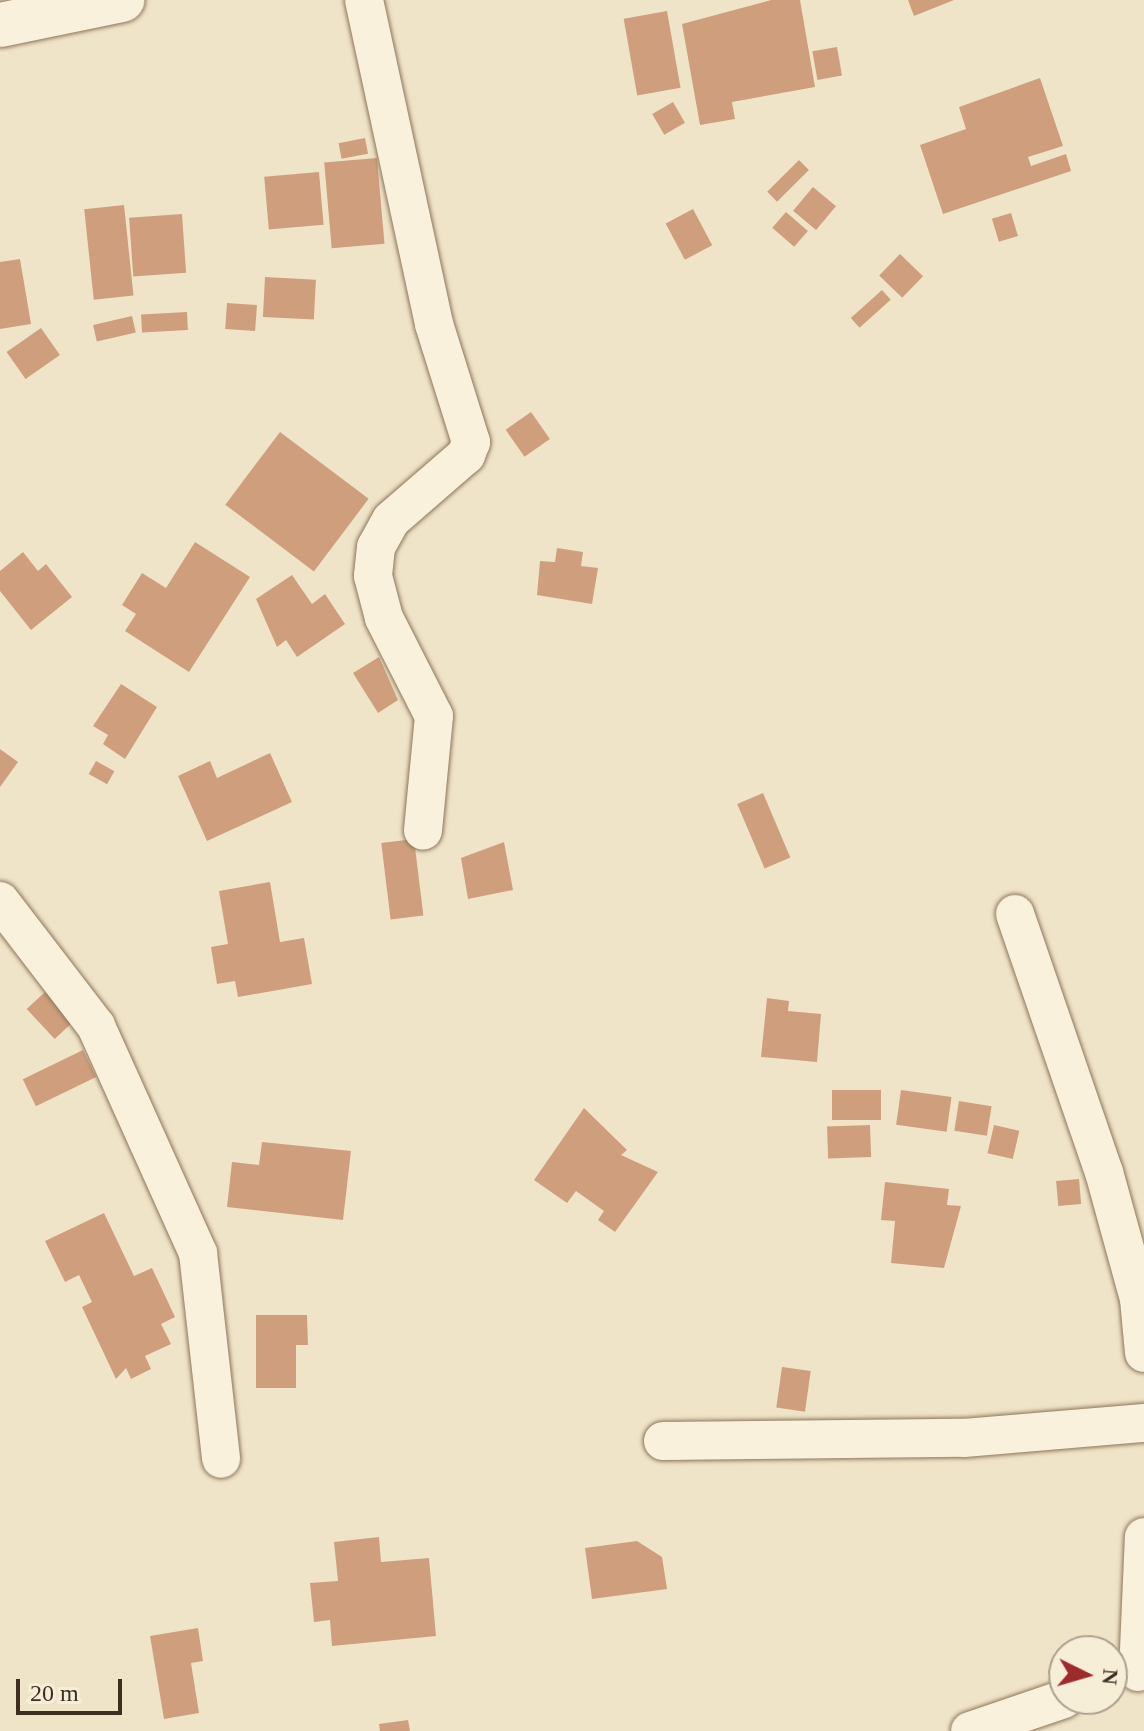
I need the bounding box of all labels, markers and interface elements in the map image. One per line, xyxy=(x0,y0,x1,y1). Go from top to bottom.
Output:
north arrow xyxy=(1048,1635,1128,1715)
scale bar xyxy=(20,1663,126,1713)
text: N xyxy=(1097,1668,1124,1686)
text: 20 m xyxy=(30,1680,79,1706)

